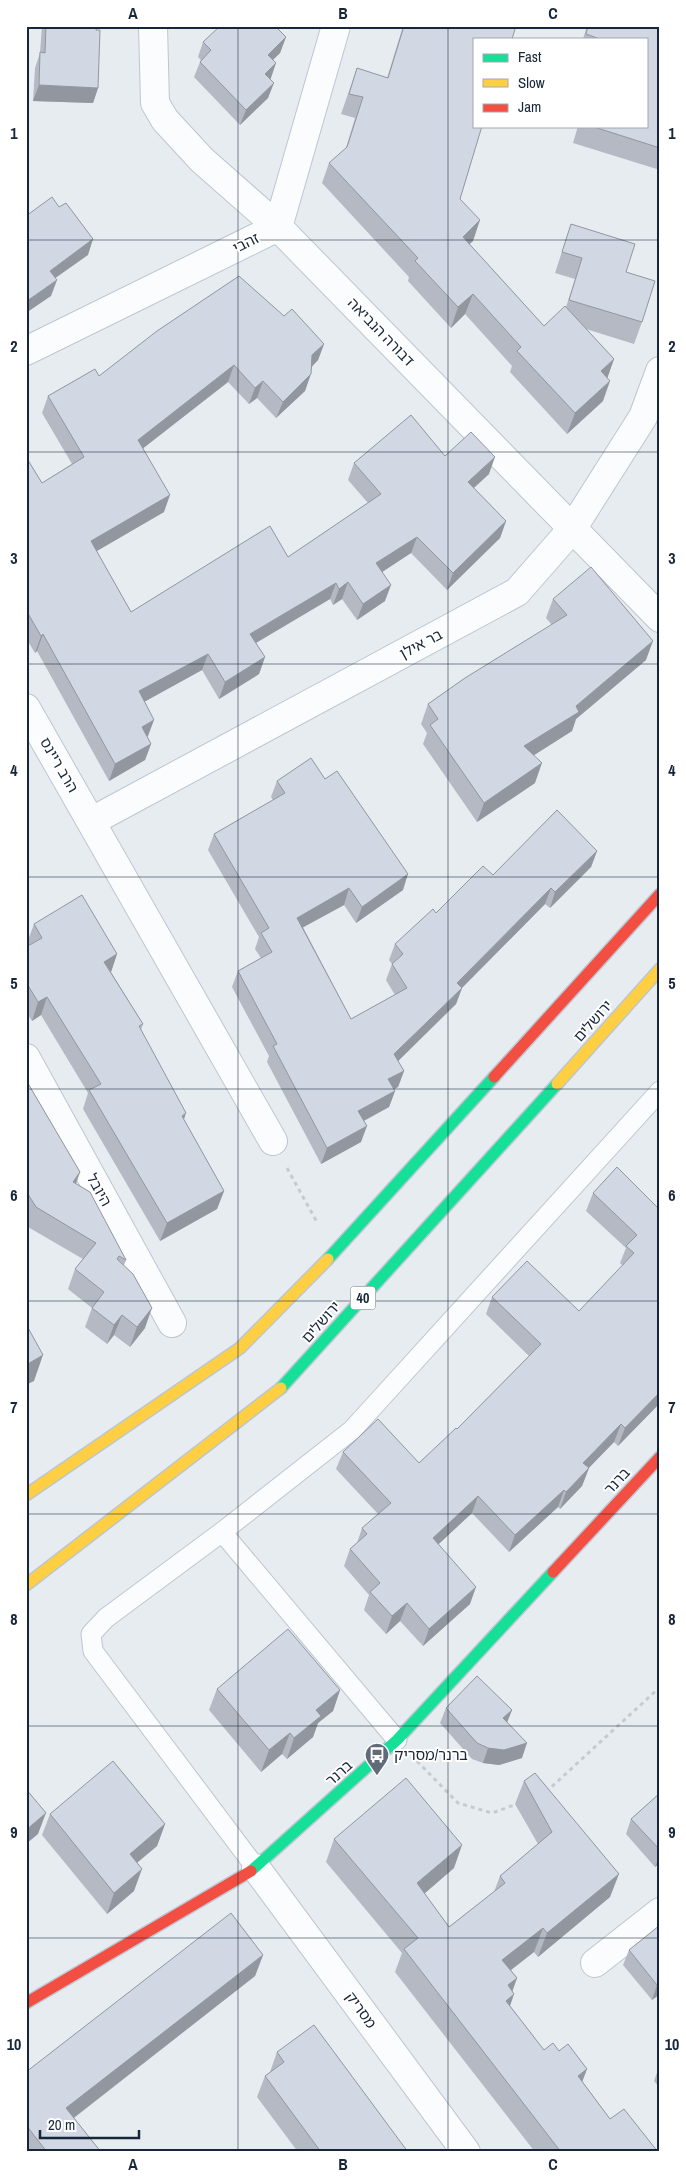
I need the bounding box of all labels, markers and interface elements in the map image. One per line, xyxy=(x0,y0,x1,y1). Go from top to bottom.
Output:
text: A xyxy=(128,2,138,24)
text: B xyxy=(338,2,348,24)
text: C xyxy=(548,2,558,24)
legend xyxy=(473,38,648,128)
text: Fast xyxy=(518,46,542,67)
text: Slow xyxy=(518,72,545,93)
text: Jam xyxy=(518,96,541,117)
text: 1 xyxy=(10,122,18,144)
text: 1 xyxy=(668,122,676,144)
street label: זהבי xyxy=(229,227,263,258)
street label: דבורה הנביאה xyxy=(343,293,420,371)
text: 2 xyxy=(10,335,18,357)
text: 2 xyxy=(668,335,676,357)
text: 3 xyxy=(10,547,18,569)
text: 3 xyxy=(668,547,676,569)
street label: בר אילן xyxy=(396,623,446,664)
street label: הרב ריינס xyxy=(35,733,84,796)
text: 4 xyxy=(10,759,18,781)
text: 4 xyxy=(668,759,676,781)
text: 5 xyxy=(10,972,18,994)
text: 5 xyxy=(668,972,676,994)
street label: ירושלים xyxy=(568,995,617,1046)
street label: היובל xyxy=(82,1170,117,1210)
text: 6 xyxy=(10,1184,18,1206)
text: 6 xyxy=(668,1184,676,1206)
road number: 40 xyxy=(350,1286,376,1310)
street label: ירושלים xyxy=(296,1296,345,1347)
text: 7 xyxy=(10,1396,18,1418)
text: 7 xyxy=(668,1396,676,1418)
street label: ברנר xyxy=(599,1462,635,1499)
text: 8 xyxy=(10,1608,18,1630)
text: 8 xyxy=(668,1608,676,1630)
bus stop icon: ברנר/מסריק xyxy=(364,1742,390,1776)
place label: ברנר/מסריק xyxy=(394,1744,468,1765)
street label: ברנר xyxy=(321,1755,357,1790)
text: 9 xyxy=(10,1821,18,1843)
text: 9 xyxy=(668,1821,676,1843)
street label: מסריק xyxy=(341,1987,382,2032)
text: 10 xyxy=(7,2033,21,2055)
text: 10 xyxy=(665,2033,679,2055)
scale bar xyxy=(40,2108,139,2140)
text: 20 m xyxy=(48,2114,75,2135)
text: A xyxy=(128,2153,138,2175)
text: B xyxy=(338,2153,348,2175)
text: C xyxy=(548,2153,558,2175)

